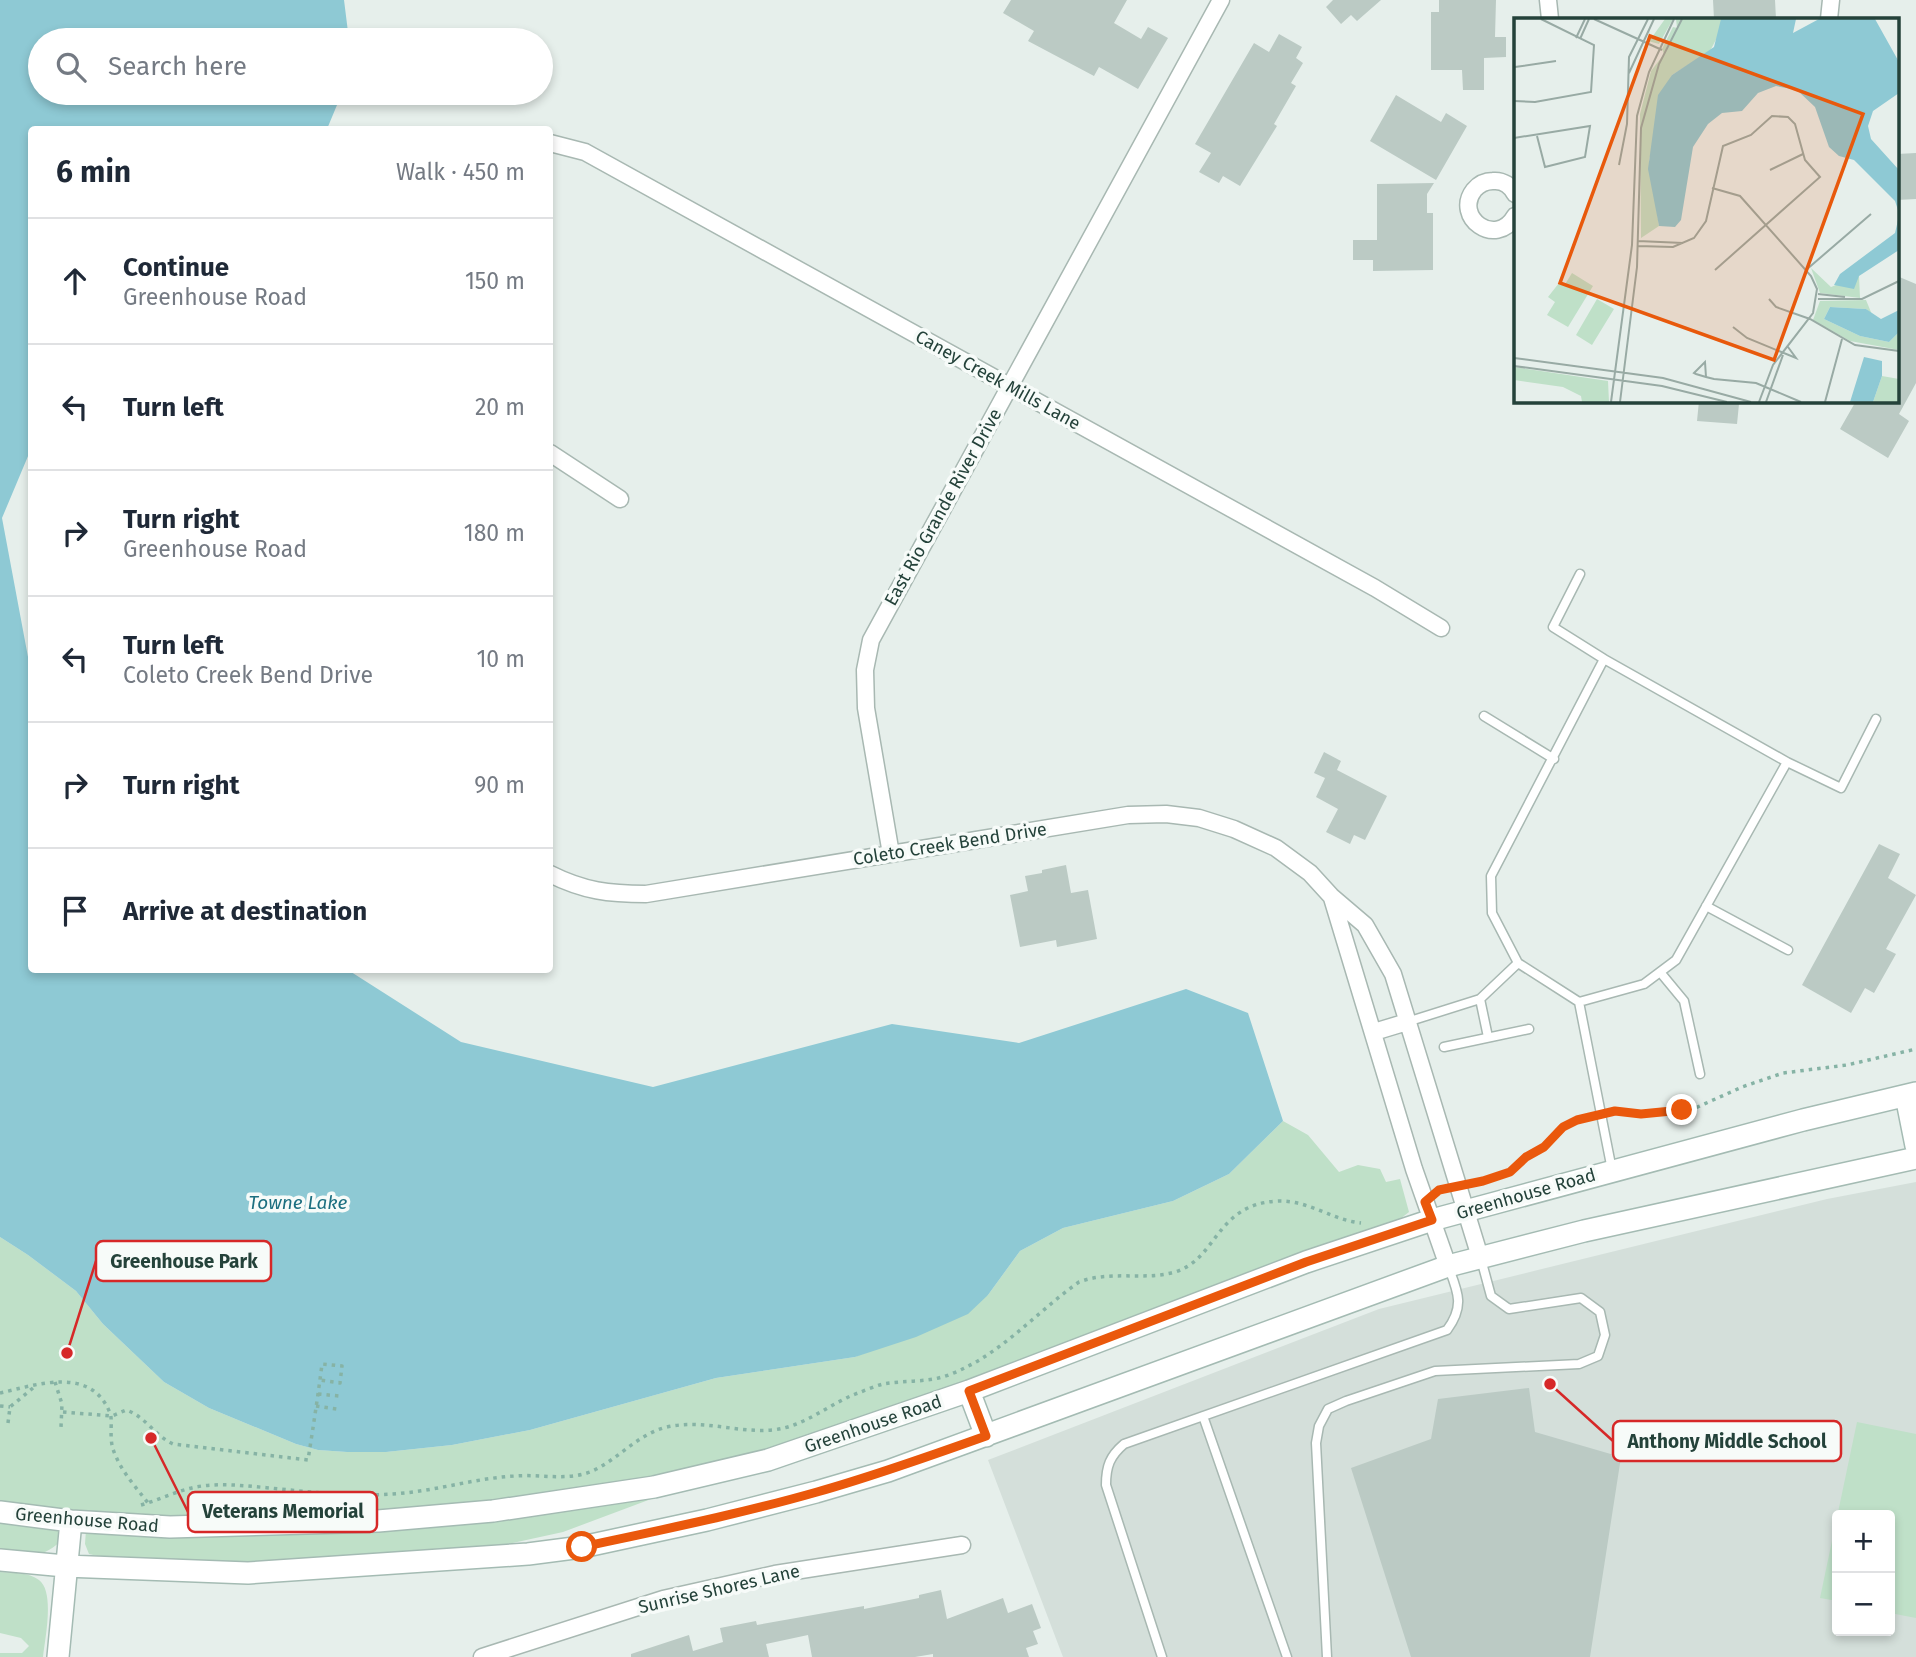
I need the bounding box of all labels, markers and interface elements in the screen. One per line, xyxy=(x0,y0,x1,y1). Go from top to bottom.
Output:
inset map xyxy=(1514,18,1898,402)
search box xyxy=(28,28,553,105)
icon: search xyxy=(52,48,90,86)
text: Search here xyxy=(108,51,247,82)
text: 6 min xyxy=(56,154,131,190)
text: Walk · 450 m xyxy=(396,158,525,186)
text: Continue xyxy=(123,252,229,283)
icon: ahead xyxy=(56,262,94,300)
text: 150 m xyxy=(465,267,525,295)
text: Greenhouse Road xyxy=(123,283,307,311)
street label: Caney Creek Mills Lane xyxy=(912,325,1084,435)
icon: left xyxy=(56,388,94,426)
text: Turn left xyxy=(123,392,224,423)
text: 20 m xyxy=(475,393,525,421)
street label: East Rio Grande River Drive xyxy=(880,405,1006,609)
text: Turn right xyxy=(123,504,240,535)
icon: right xyxy=(56,514,94,552)
text: 180 m xyxy=(464,519,525,547)
text: Greenhouse Road xyxy=(123,535,307,563)
text: Turn left xyxy=(123,630,224,661)
icon: left xyxy=(56,640,94,678)
text: 10 m xyxy=(476,645,525,673)
text: Coleto Creek Bend Drive xyxy=(123,661,373,689)
icon: right xyxy=(56,766,94,804)
text: Turn right xyxy=(123,770,240,801)
text: 90 m xyxy=(474,771,525,799)
street label: Coleto Creek Bend Drive xyxy=(852,818,1048,870)
icon: arrive xyxy=(56,892,94,930)
text: Arrive at destination xyxy=(123,896,367,927)
route end xyxy=(1666,1094,1697,1125)
street label: Greenhouse Road xyxy=(1454,1164,1598,1224)
water label: Towne Lake xyxy=(249,1191,348,1214)
callout: Greenhouse Park xyxy=(96,1241,271,1281)
text: Greenhouse Park xyxy=(110,1250,258,1273)
street label: Greenhouse Road xyxy=(801,1390,945,1458)
callout: Anthony Middle School xyxy=(1613,1421,1841,1461)
text: Anthony Middle School xyxy=(1626,1430,1827,1453)
callout: Veterans Memorial xyxy=(188,1492,377,1532)
text: Veterans Memorial xyxy=(201,1500,364,1523)
street label: Greenhouse Road xyxy=(14,1503,160,1537)
map controls xyxy=(1832,1510,1895,1636)
button: + xyxy=(1832,1510,1895,1573)
route start xyxy=(566,1531,597,1562)
street label: Sunrise Shores Lane xyxy=(636,1560,802,1618)
button: − xyxy=(1832,1573,1895,1636)

